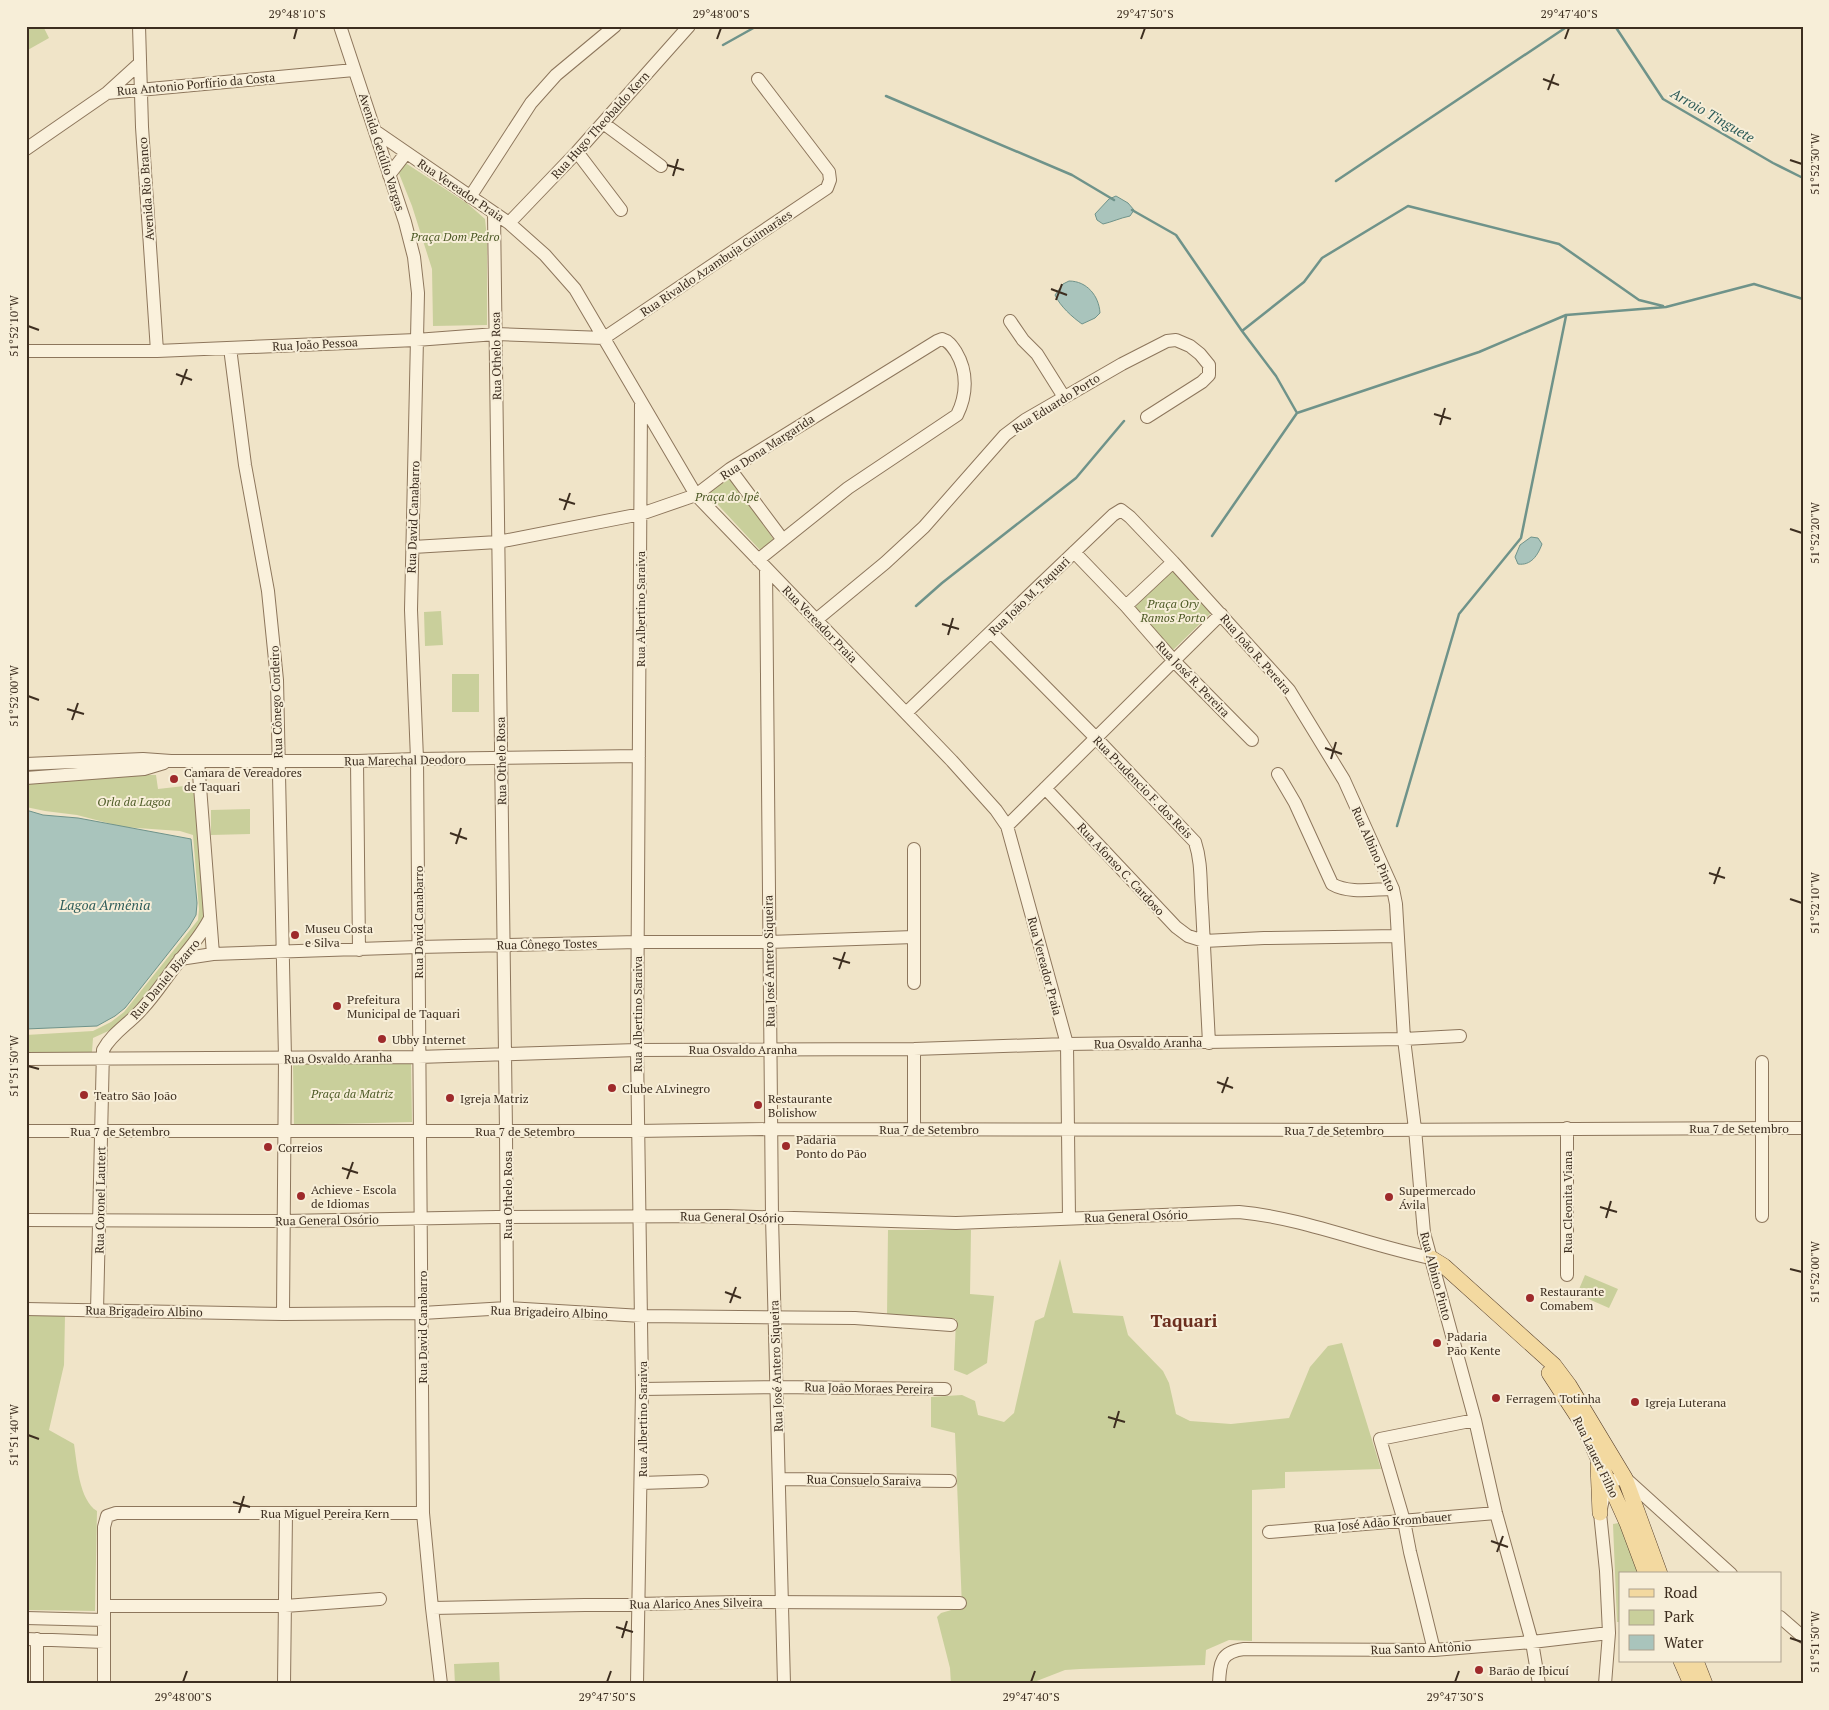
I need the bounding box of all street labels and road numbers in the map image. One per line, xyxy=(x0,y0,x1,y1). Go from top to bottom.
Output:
street label: Rua Hugo Theobaldo Kern xyxy=(548,68,652,182)
street label: Rua Antonio Porfírio da Costa xyxy=(116,70,276,98)
street label: Avenida Getúlio Vargas xyxy=(356,91,408,213)
street label: Avenida Rio Branco xyxy=(135,136,157,241)
street label: Rua Vereador Praia xyxy=(415,155,507,225)
street label: Rua Rivaldo Azambuja Guimarães xyxy=(637,206,795,320)
street label: Rua Othelo Rosa xyxy=(488,312,504,400)
street label: Rua João Pessoa xyxy=(272,334,358,354)
street label: Rua Eduardo Porto xyxy=(1010,370,1103,436)
street label: Rua Dona Margarida xyxy=(717,411,817,483)
street label: Rua David Canabarro xyxy=(404,460,422,574)
street label: Rua Albertino Saraiva xyxy=(633,551,648,667)
street label: Rua João M. Taquari xyxy=(985,553,1073,639)
street label: Rua Vereador Praia xyxy=(779,582,861,666)
street label: Rua João R. Pereira xyxy=(1217,611,1295,697)
street label: Rua José R. Pereira xyxy=(1153,638,1233,720)
street label: Rua Cônego Cordeiro xyxy=(267,645,285,759)
street label: Rua Othelo Rosa xyxy=(493,717,509,805)
street label: Rua Prudencio F. dos Reis xyxy=(1090,733,1196,841)
street label: Rua Marechal Deodoro xyxy=(344,751,466,769)
street label: Rua Albino Pinto xyxy=(1349,804,1399,894)
street label: Rua Afonso C. Cardoso xyxy=(1074,820,1168,919)
street label: Rua David Canabarro xyxy=(411,865,426,978)
street label: Rua José Antero Siqueira xyxy=(760,895,778,1027)
street label: Rua Vereador Praia xyxy=(1025,915,1065,1017)
street label: Rua Daniel Bizarro xyxy=(127,936,203,1022)
street label: Rua Cônego Tostes xyxy=(496,936,598,952)
street label: Rua Albertino Saraiva xyxy=(630,956,645,1072)
street label: Rua Osvaldo Aranha xyxy=(1094,1035,1202,1051)
street label: Rua Osvaldo Aranha xyxy=(689,1042,797,1057)
street label: Rua Osvaldo Aranha xyxy=(284,1050,392,1066)
street label: Rua 7 de Setembro xyxy=(1689,1121,1789,1136)
street label: Rua 7 de Setembro xyxy=(879,1122,979,1137)
street label: Rua 7 de Setembro xyxy=(1284,1123,1384,1138)
street label: Rua 7 de Setembro xyxy=(70,1124,170,1139)
street label: Rua 7 de Setembro xyxy=(475,1124,575,1139)
street label: Rua Coronel Lautert xyxy=(92,1146,108,1254)
street label: Rua Othelo Rosa xyxy=(500,1151,515,1239)
street label: Rua Cleonita Viana xyxy=(1560,1151,1575,1253)
street label: Rua General Osório xyxy=(1084,1207,1188,1225)
street label: Rua General Osório xyxy=(680,1209,784,1225)
street label: Rua General Osório xyxy=(275,1212,379,1228)
street label: Rua Albino Pinto xyxy=(1417,1230,1455,1322)
street label: Rua David Canabarro xyxy=(415,1270,430,1383)
street label: Rua José Antero Siqueira xyxy=(766,1300,786,1432)
street label: Rua Brigadeiro Albino xyxy=(85,1302,203,1320)
street label: Rua Brigadeiro Albino xyxy=(490,1302,608,1322)
street label: Rua Albertino Saraiva xyxy=(635,1361,650,1477)
street label: Rua João Moraes Pereira xyxy=(804,1379,934,1397)
street label: Rua Lauert Filho xyxy=(1570,1414,1622,1500)
street label: Rua Consuelo Saraiva xyxy=(806,1471,922,1489)
street label: Rua Miguel Pereira Kern xyxy=(261,1506,389,1521)
street label: Rua José Adão Krombauer xyxy=(1314,1508,1453,1535)
street label: Rua Alarico Anes Silveira xyxy=(629,1594,763,1612)
street label: Rua Santo Antônio xyxy=(1370,1639,1472,1657)

